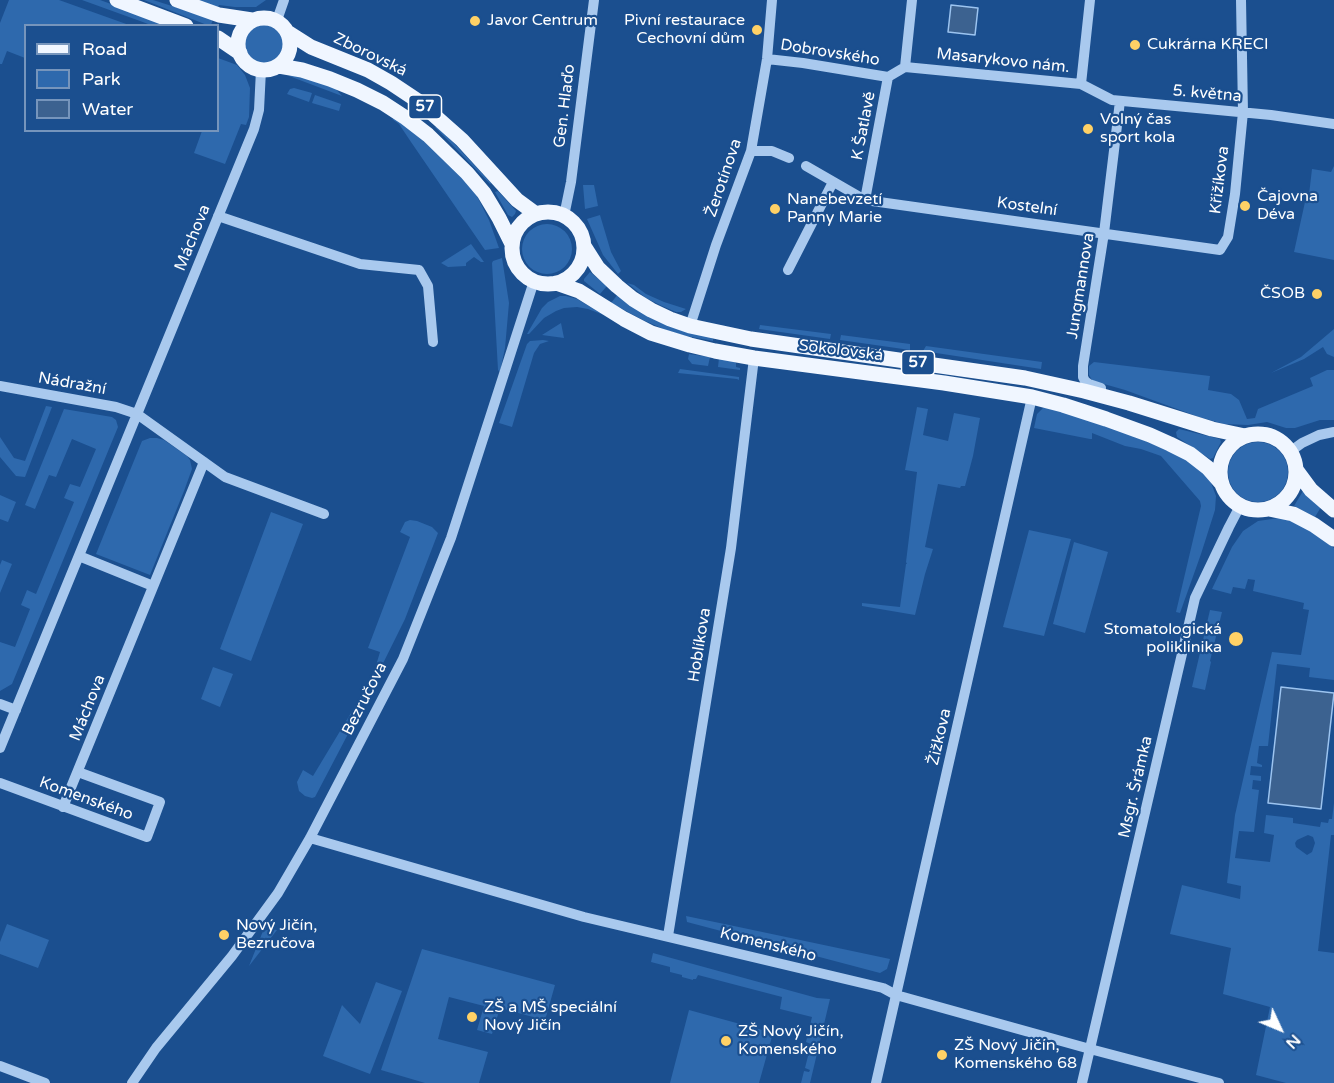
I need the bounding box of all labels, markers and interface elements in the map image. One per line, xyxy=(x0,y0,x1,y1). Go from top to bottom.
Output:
place label: Javor Centrum xyxy=(487,11,598,31)
place label: Pivní restaurace Cechovní dům xyxy=(624,11,745,49)
marker: Javor Centrum xyxy=(468,14,482,28)
marker: Pivní restaurace Cechovní dům xyxy=(750,23,764,37)
legend xyxy=(24,24,219,132)
street label: Zborovská xyxy=(330,29,410,81)
place label: Cukrárna KRECI xyxy=(1147,35,1268,55)
street label: Dobrovského xyxy=(779,36,881,70)
text: Road xyxy=(82,38,127,60)
marker: Cukrárna KRECI xyxy=(1128,38,1142,52)
street label: Masarykovo nám. xyxy=(935,44,1071,78)
street label: Gen. Hlaďo xyxy=(550,63,580,149)
text: Park xyxy=(82,68,120,90)
street label: 5. května xyxy=(1172,81,1242,107)
street label: K Šatlavě xyxy=(848,90,880,162)
road number: 57 xyxy=(408,95,442,119)
text: Water xyxy=(82,98,133,120)
place label: Volný čas sport kola xyxy=(1100,110,1175,148)
marker: Volný čas sport kola xyxy=(1081,122,1095,136)
street label: Žerotínova xyxy=(702,136,746,220)
street label: Křižíkova xyxy=(1206,145,1234,215)
place label: Čajovna Déva xyxy=(1257,187,1318,225)
place label: Nanebevzetí Panny Marie xyxy=(787,190,882,228)
street label: Kostelní xyxy=(996,193,1058,221)
marker: Čajovna Déva xyxy=(1238,199,1252,213)
street label: Máchova xyxy=(171,202,215,274)
marker: Nanebevzetí Panny Marie xyxy=(768,202,782,216)
street label: Jungmannova xyxy=(1063,232,1099,340)
place label: ČSOB xyxy=(1260,284,1305,304)
marker: ČSOB xyxy=(1310,287,1324,301)
street label: Sokolovská xyxy=(798,336,884,366)
road number: 57 xyxy=(902,351,934,375)
street label: Nádražní xyxy=(36,369,108,399)
street label: Hoblíkova xyxy=(685,606,715,684)
place label: Stomatologická poliklinika xyxy=(1104,620,1222,658)
marker: Stomatologická poliklinika xyxy=(1227,630,1245,648)
street label: Bezručova xyxy=(338,659,392,739)
street label: Máchova xyxy=(66,672,110,744)
street label: Žižkova xyxy=(924,707,956,767)
street label: Msgr. Šrámka xyxy=(1115,734,1157,840)
street label: Komenského xyxy=(36,773,136,825)
place label: Nový Jičín, Bezručova xyxy=(236,916,317,954)
street label: Komenského xyxy=(718,924,818,966)
marker: Nový Jičín, Bezručova xyxy=(217,928,231,942)
place label: ZŠ a MŠ speciální Nový Jičín xyxy=(484,998,617,1036)
north arrow xyxy=(1250,999,1310,1059)
marker: ZŠ a MŠ speciální Nový Jičín xyxy=(465,1010,479,1024)
place label: ZŠ Nový Jičín, Komenského xyxy=(738,1022,844,1060)
text: N xyxy=(1281,1030,1305,1053)
marker: ZŠ Nový Jičín, Komenského xyxy=(719,1034,733,1048)
place label: ZŠ Nový Jičín, Komenského 68 xyxy=(954,1036,1077,1074)
marker: ZŠ Nový Jičín, Komenského 68 xyxy=(935,1048,949,1062)

